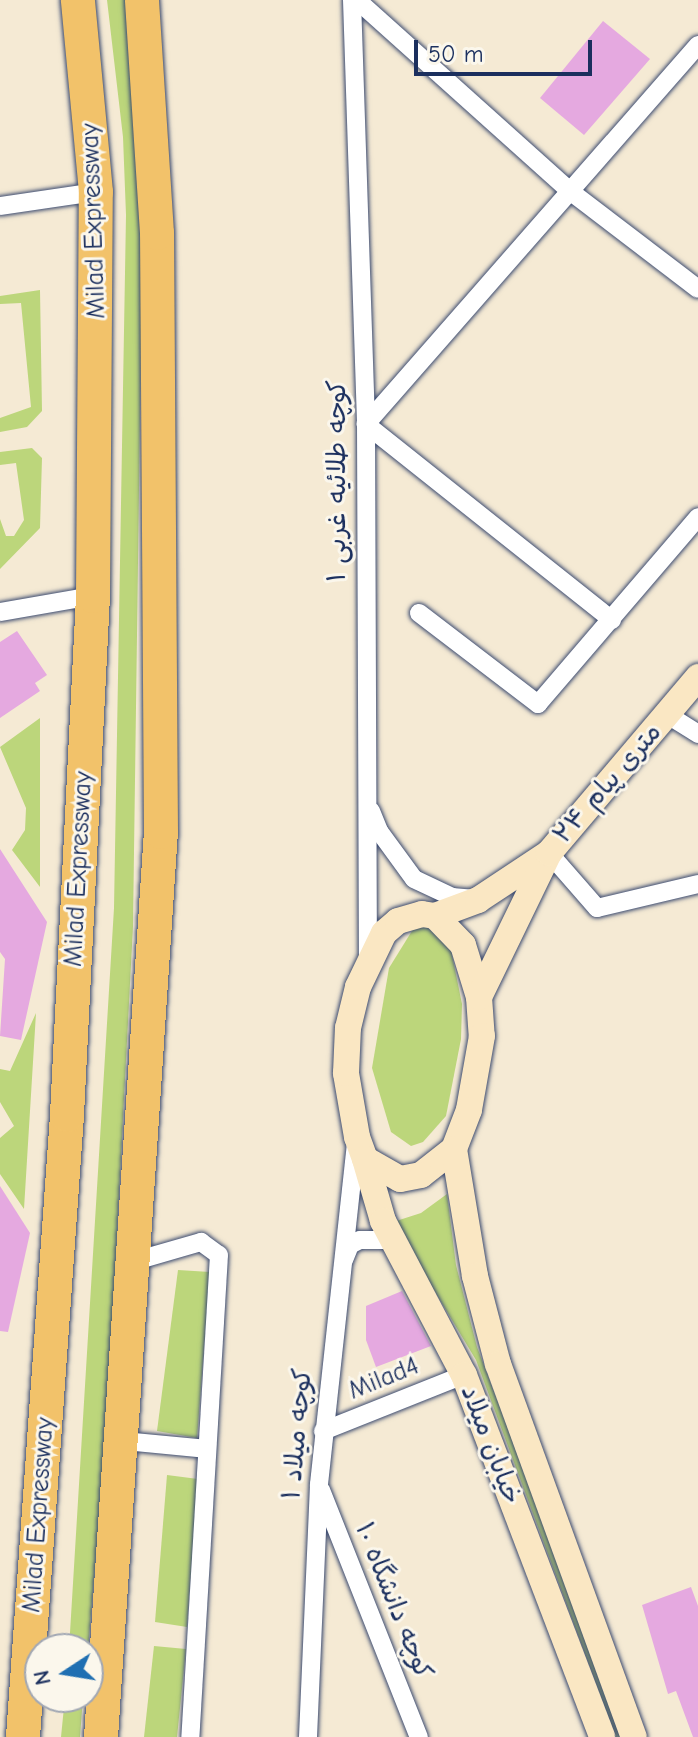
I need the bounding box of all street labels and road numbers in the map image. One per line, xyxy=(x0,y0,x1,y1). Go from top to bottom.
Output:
street label: Milad Expressway xyxy=(75,123,113,319)
street label: کوچه طلائیه غربی ۱ xyxy=(322,380,354,582)
street label: ۲۴ متری پیام xyxy=(547,717,669,851)
street label: Milad Expressway xyxy=(58,770,100,968)
street label: Milad4 xyxy=(344,1351,424,1407)
street label: کوچه میلاد ۱ xyxy=(277,1367,319,1501)
street label: خیابان میلاد xyxy=(453,1381,527,1509)
street label: Milad Expressway xyxy=(17,1416,61,1614)
street label: کوچه دانشگاه ۱۰ xyxy=(347,1518,439,1684)

